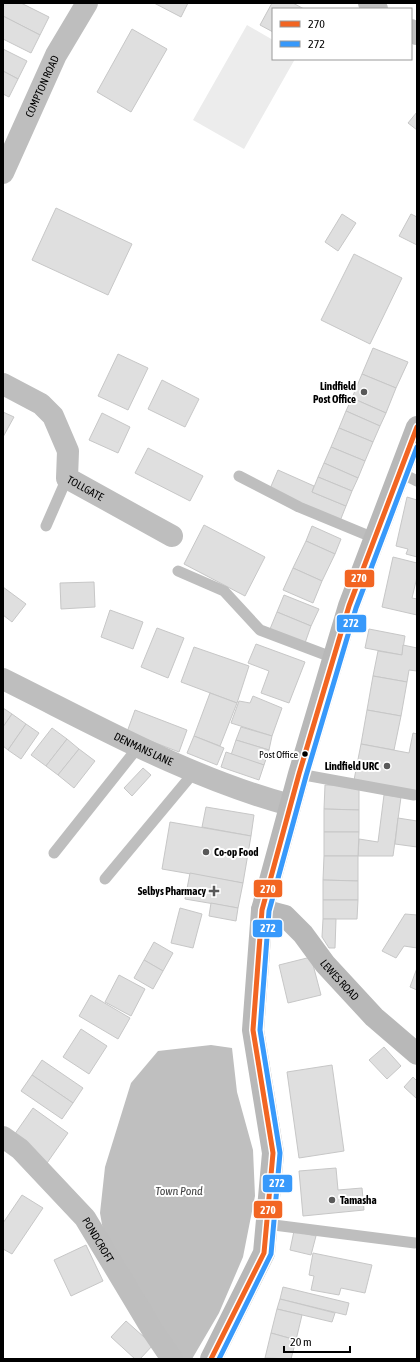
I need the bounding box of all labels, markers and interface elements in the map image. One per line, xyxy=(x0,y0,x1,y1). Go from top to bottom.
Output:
legend xyxy=(272,8,412,60)
text: 270 xyxy=(308,17,325,31)
text: 272 xyxy=(308,37,325,51)
street label: COMPTON ROAD xyxy=(23,54,61,119)
place label: Lindfield Post Office xyxy=(313,380,356,405)
marker: Lindfield Post Office xyxy=(359,387,369,397)
street label: TOLLGATE xyxy=(65,473,106,503)
line badge: 270 xyxy=(344,569,375,588)
text: 270 xyxy=(351,572,367,584)
line badge: 272 xyxy=(336,614,367,633)
text: 272 xyxy=(343,617,359,629)
street label: DENMANS LANE xyxy=(112,730,175,768)
place label: Post Office xyxy=(259,749,298,760)
marker: Post Office xyxy=(300,749,310,759)
place label: Lindfield URC xyxy=(325,760,379,772)
marker: Lindfield URC xyxy=(382,761,392,771)
place label: Co-op Food xyxy=(214,846,259,858)
marker: Co-op Food xyxy=(201,847,211,857)
line badge: 270 xyxy=(253,879,283,898)
text: 270 xyxy=(260,883,276,895)
place label: Selbys Pharmacy xyxy=(138,885,206,897)
marker: Selbys Pharmacy xyxy=(209,886,219,896)
line badge: 272 xyxy=(252,919,283,938)
text: 272 xyxy=(260,922,276,934)
street label: LEWES ROAD xyxy=(318,957,361,1003)
line badge: 272 xyxy=(262,1174,293,1193)
text: 272 xyxy=(269,1177,285,1189)
water label: Town Pond xyxy=(155,1184,203,1198)
place label: Tamasha xyxy=(340,1194,377,1206)
marker: Tamasha xyxy=(327,1195,337,1205)
line badge: 270 xyxy=(253,1200,283,1219)
text: 270 xyxy=(260,1204,276,1216)
street label: PONDCROFT xyxy=(80,1215,116,1265)
scale bar xyxy=(284,1328,350,1354)
text: 20 m xyxy=(290,1335,312,1349)

